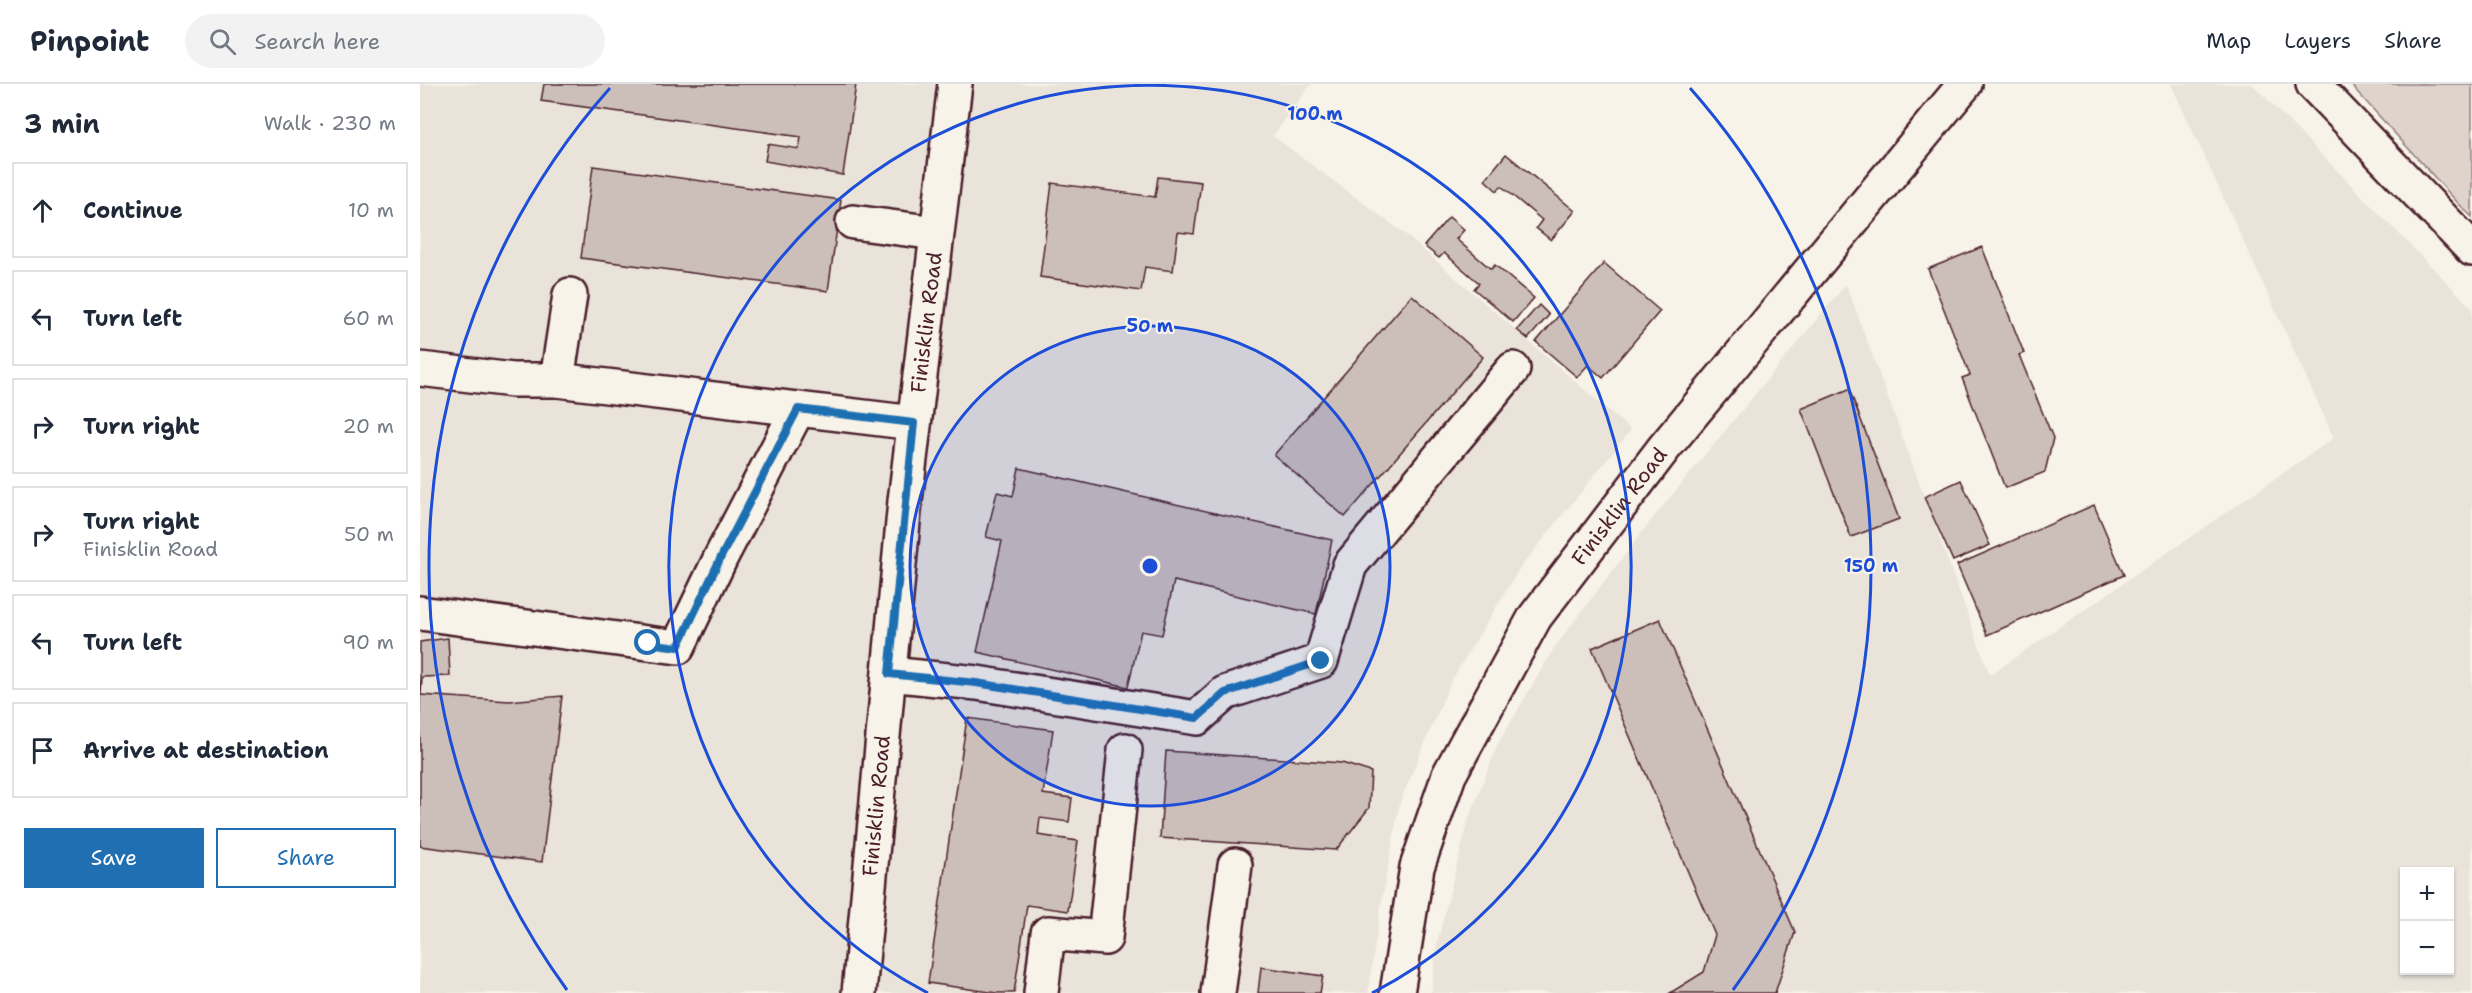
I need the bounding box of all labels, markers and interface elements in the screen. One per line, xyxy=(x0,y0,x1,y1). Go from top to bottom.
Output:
search box xyxy=(185,14,605,68)
text: Pinpoint xyxy=(30,22,149,60)
icon: search xyxy=(206,25,239,58)
text: Search here xyxy=(254,27,380,56)
text: Map xyxy=(2206,27,2251,55)
text: Layers xyxy=(2284,27,2351,55)
text: Share xyxy=(2384,27,2442,55)
text: 100 m xyxy=(1287,102,1343,126)
text: 3 min xyxy=(24,106,100,141)
text: Walk · 230 m xyxy=(264,110,396,136)
icon: ahead xyxy=(26,194,59,227)
text: Continue xyxy=(83,196,183,225)
text: 10 m xyxy=(348,197,394,223)
street label: Finisklin Road xyxy=(904,250,949,395)
icon: left xyxy=(26,302,59,335)
text: Turn left xyxy=(83,304,182,333)
text: 60 m xyxy=(342,305,394,331)
text: 50 m xyxy=(1127,314,1174,338)
icon: right xyxy=(26,410,59,443)
text: Turn right xyxy=(83,412,200,441)
text: 20 m xyxy=(343,413,394,439)
street label: Finisklin Road xyxy=(1565,442,1674,571)
text: Turn right xyxy=(83,507,200,536)
icon: right xyxy=(26,518,59,551)
text: 50 m xyxy=(344,521,394,547)
text: Finisklin Road xyxy=(83,536,218,562)
text: 150 m xyxy=(1844,554,1899,578)
centre of rings xyxy=(1140,556,1160,576)
icon: left xyxy=(26,626,59,659)
text: Turn left xyxy=(83,628,182,657)
text: 90 m xyxy=(342,629,394,655)
route start xyxy=(634,629,660,655)
route end xyxy=(1307,647,1333,673)
icon: arrive xyxy=(26,734,59,767)
street label: Finisklin Road xyxy=(856,734,897,878)
text: Arrive at destination xyxy=(83,736,329,765)
button: Save xyxy=(24,828,204,888)
button: Share xyxy=(216,828,396,888)
map controls xyxy=(2400,867,2454,975)
button: + xyxy=(2400,867,2454,921)
button: − xyxy=(2400,921,2454,975)

